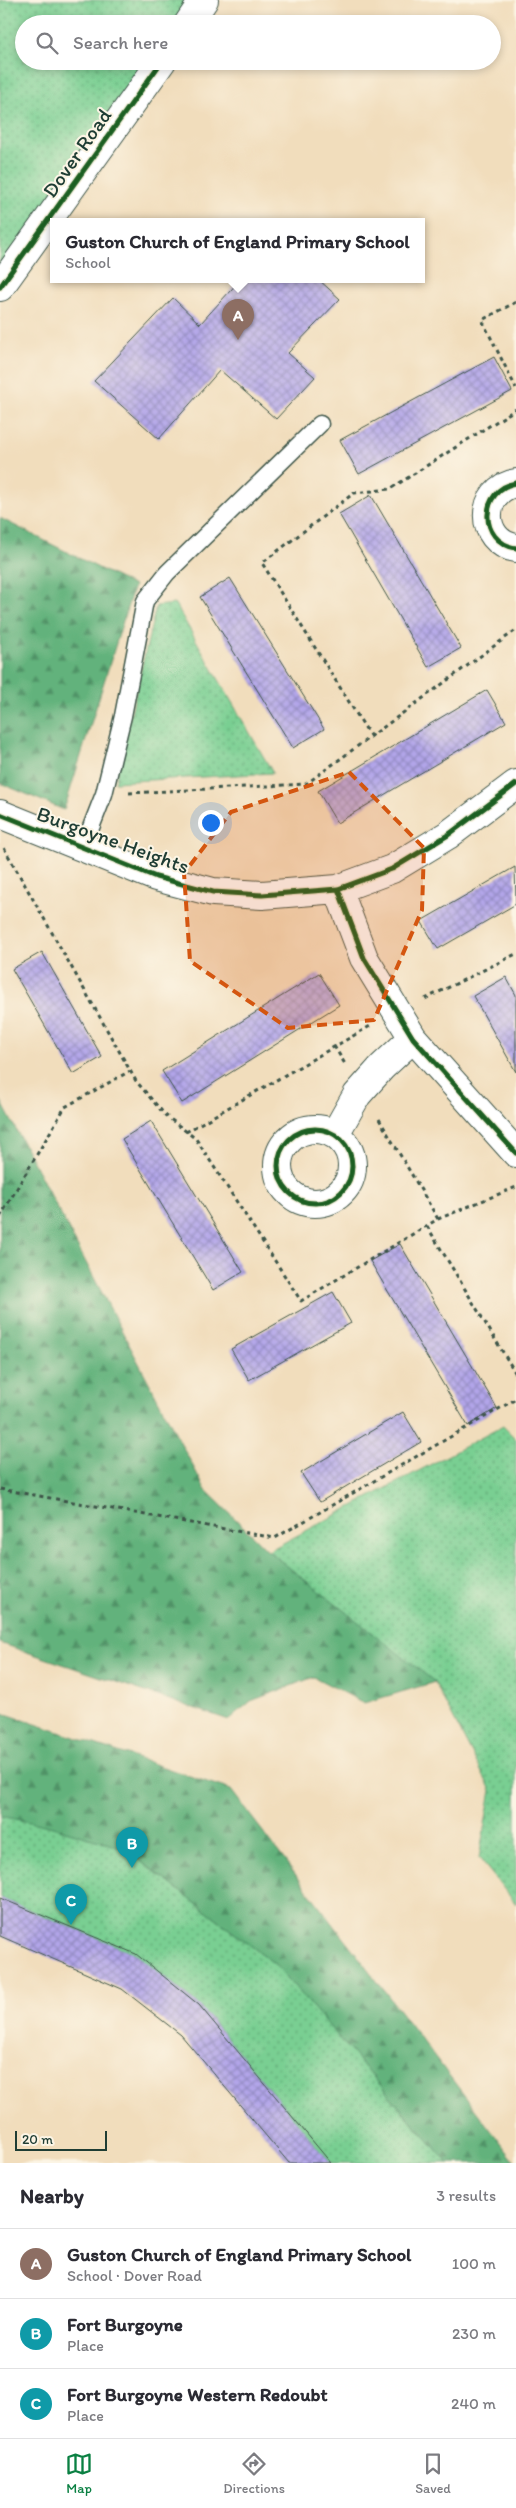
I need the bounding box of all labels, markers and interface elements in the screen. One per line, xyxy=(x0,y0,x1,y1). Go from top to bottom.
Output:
search box xyxy=(15,15,501,70)
icon: search xyxy=(33,29,61,57)
text: Search here xyxy=(73,31,168,54)
street label: Dover Road xyxy=(37,103,117,202)
popup xyxy=(50,218,425,283)
text: Guston Church of England Primary School xyxy=(65,230,410,253)
text: School xyxy=(65,253,111,272)
pin: A xyxy=(222,299,254,340)
street label: Burgoyne Heights xyxy=(33,800,193,879)
your location xyxy=(198,810,224,836)
pin: B xyxy=(116,1827,148,1868)
pin: C xyxy=(55,1884,87,1925)
scale bar xyxy=(15,2128,108,2151)
text: 20 m xyxy=(22,2131,53,2148)
text: Nearby xyxy=(20,2183,84,2208)
text: 3 results xyxy=(436,2186,496,2205)
text: Guston Church of England Primary School xyxy=(67,2243,411,2266)
text: A xyxy=(31,2254,41,2273)
text: 100 m xyxy=(452,2254,496,2273)
text: School · Dover Road xyxy=(67,2266,202,2285)
text: Fort Burgoyne xyxy=(67,2313,183,2336)
text: B xyxy=(31,2324,41,2343)
text: 230 m xyxy=(452,2324,496,2343)
text: Place xyxy=(67,2336,104,2355)
text: Fort Burgoyne Western Redoubt xyxy=(67,2383,328,2406)
text: C xyxy=(31,2394,41,2413)
text: 240 m xyxy=(451,2394,496,2413)
text: Place xyxy=(67,2406,104,2425)
tab: Map xyxy=(65,2450,93,2497)
tab: Directions xyxy=(223,2450,285,2497)
tab: Saved xyxy=(415,2450,451,2497)

